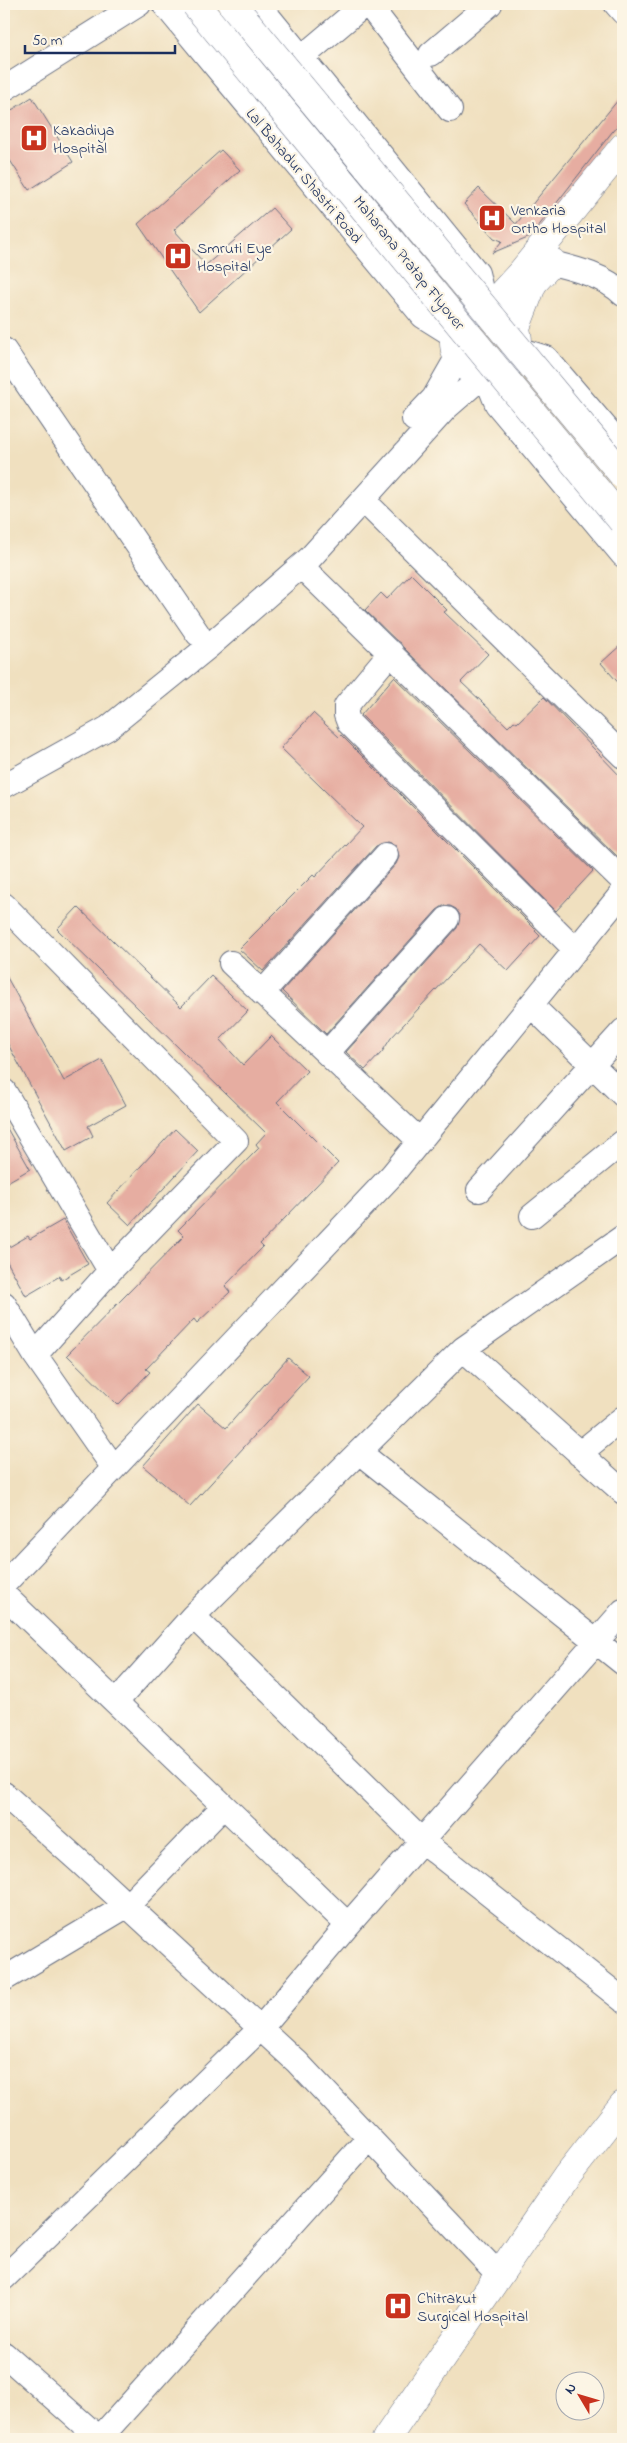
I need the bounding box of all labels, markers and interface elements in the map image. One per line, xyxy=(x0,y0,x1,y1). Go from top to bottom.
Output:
scale bar xyxy=(25,22,175,54)
text: 50 m xyxy=(32,30,63,52)
street label: Lal Bahadur Shastri Road xyxy=(239,103,368,249)
place label: Kakadiya Hospital xyxy=(53,119,114,161)
hospital icon: Kakadiya Hospital xyxy=(19,123,49,153)
street label: Maharana Pratap Flyover xyxy=(347,191,470,336)
place label: Venkaria Ortho Hospital xyxy=(510,199,606,241)
hospital icon: Venkaria Ortho Hospital xyxy=(477,203,507,233)
place label: Smruti Eye Hospital xyxy=(197,237,273,279)
hospital icon: Smruti Eye Hospital xyxy=(163,241,193,271)
place label: Chitrakut Surgical Hospital xyxy=(417,2287,528,2329)
hospital icon: Chitrakut Surgical Hospital xyxy=(383,2291,413,2321)
north arrow xyxy=(554,2370,604,2420)
text: N xyxy=(560,2379,582,2399)

